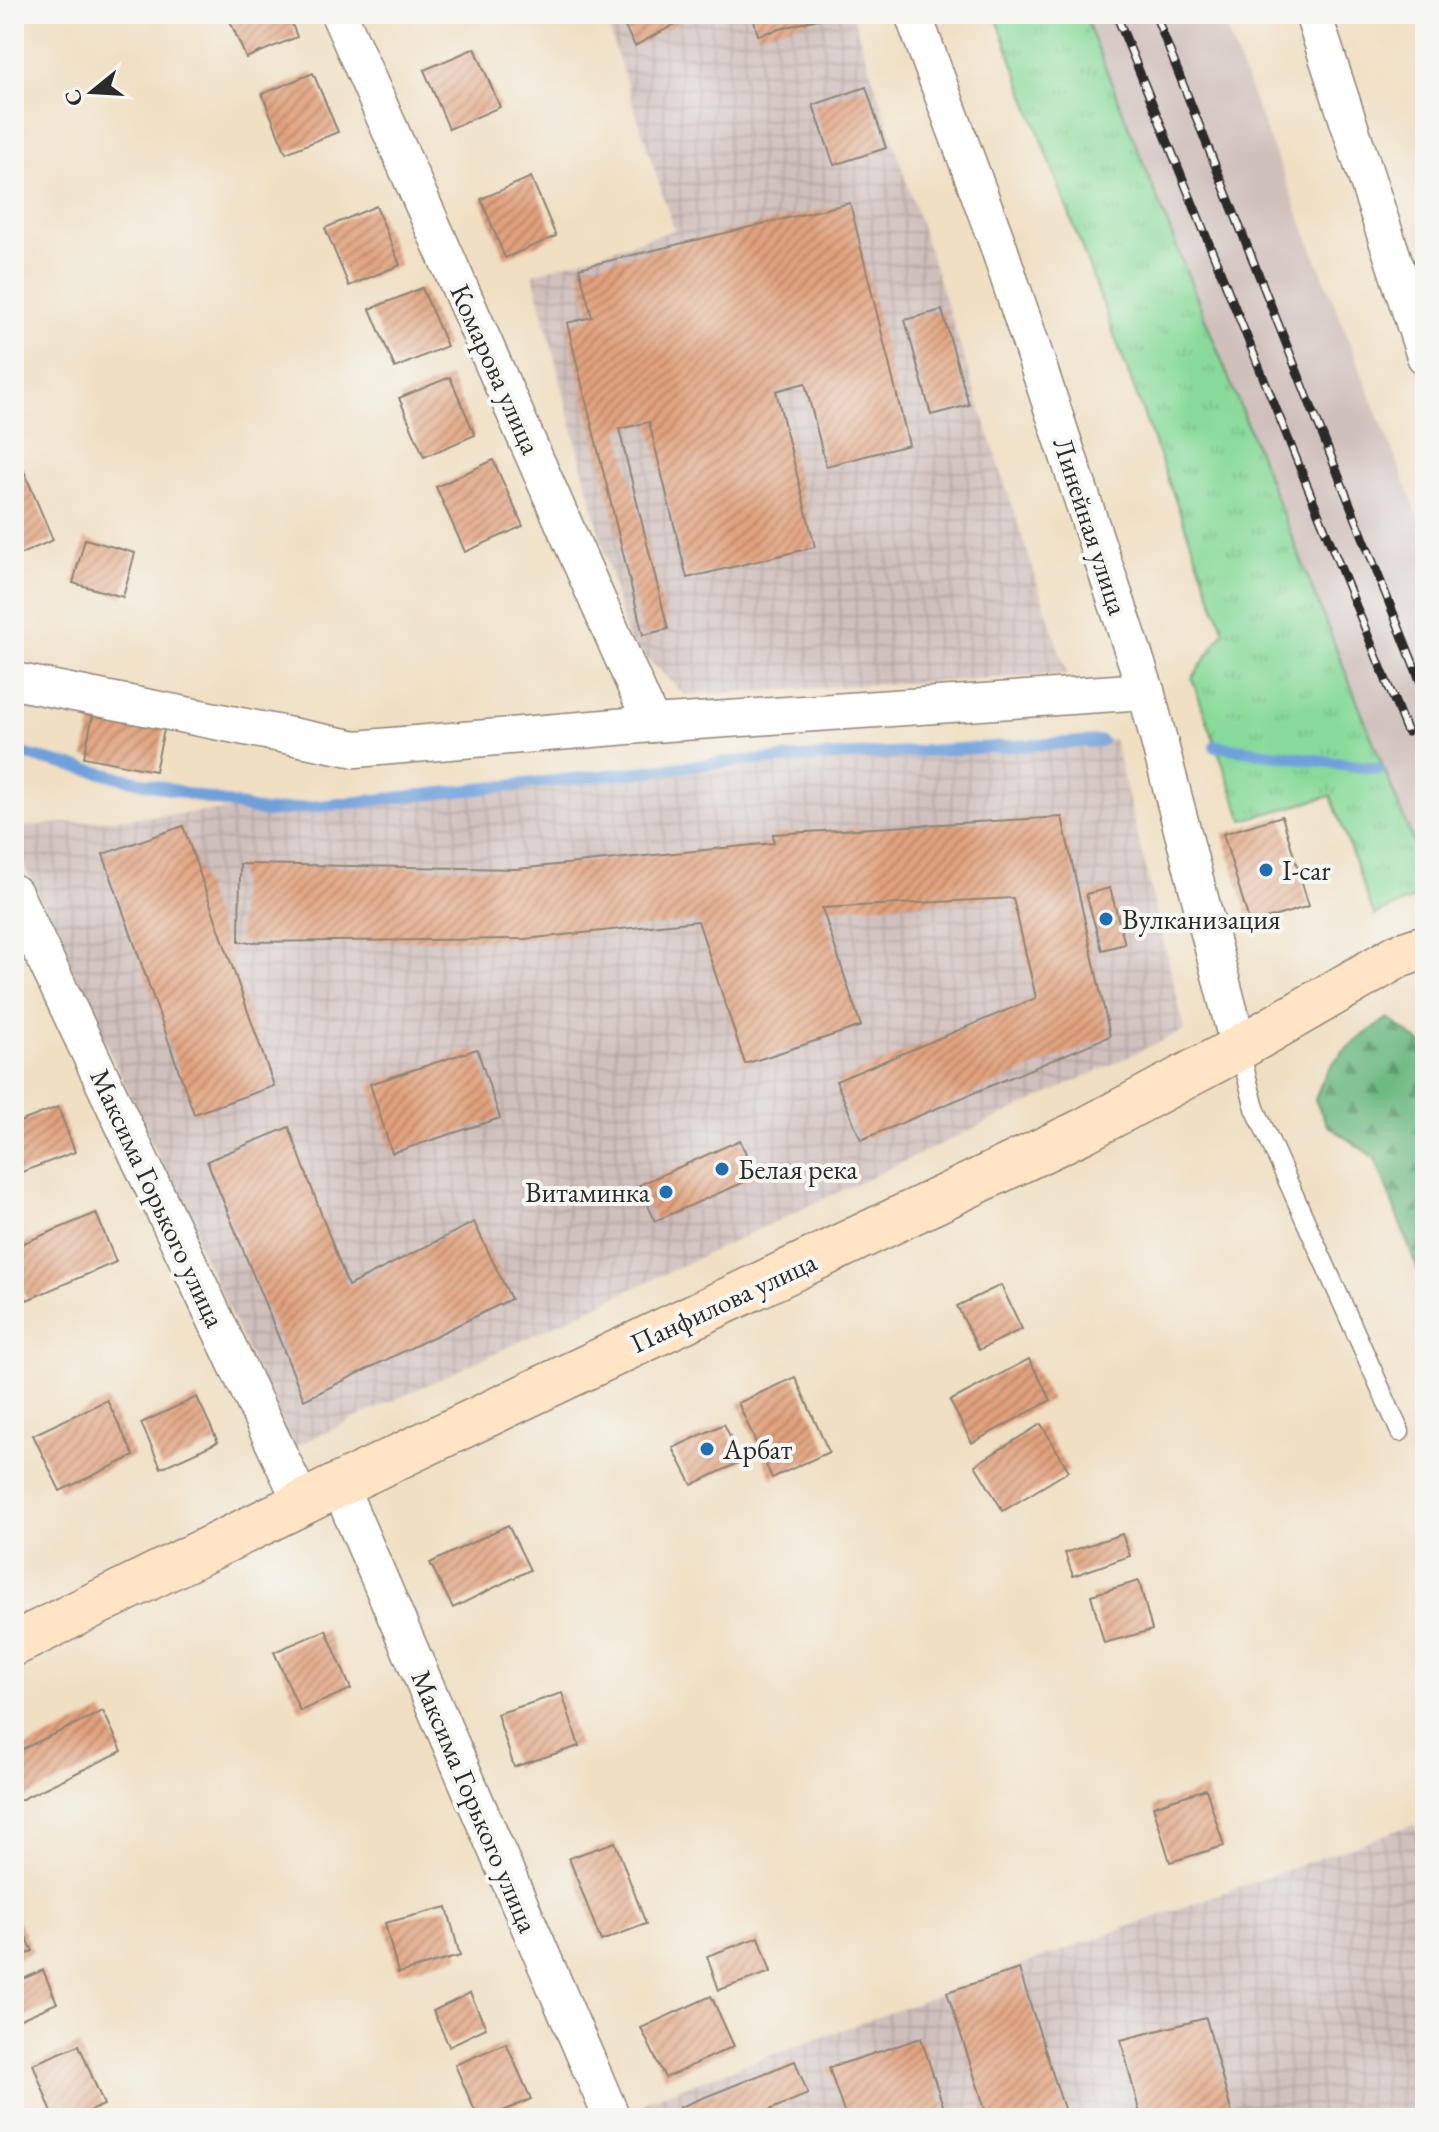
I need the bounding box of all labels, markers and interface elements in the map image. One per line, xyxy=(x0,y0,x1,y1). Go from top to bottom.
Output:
north arrow xyxy=(52,52,132,132)
text: С xyxy=(57,86,90,110)
street label: Комарова улица xyxy=(442,278,550,460)
street label: Линейная улица xyxy=(1045,433,1137,620)
place label: I-car xyxy=(1282,852,1331,888)
marker: I-car xyxy=(1257,861,1275,879)
place label: Вулканизация xyxy=(1122,901,1281,937)
marker: Вулканизация xyxy=(1097,910,1115,928)
street label: Максима Горького улица xyxy=(82,1063,234,1334)
place label: Белая река xyxy=(738,1151,859,1187)
marker: Белая река xyxy=(713,1160,731,1178)
place label: Витаминка xyxy=(525,1174,651,1210)
marker: Витаминка xyxy=(657,1183,675,1201)
street label: Панфилова улица xyxy=(624,1243,823,1361)
place label: Арбат xyxy=(722,1431,793,1467)
marker: Арбат xyxy=(698,1440,716,1458)
street label: Максима Горького улица xyxy=(403,1664,547,1938)

